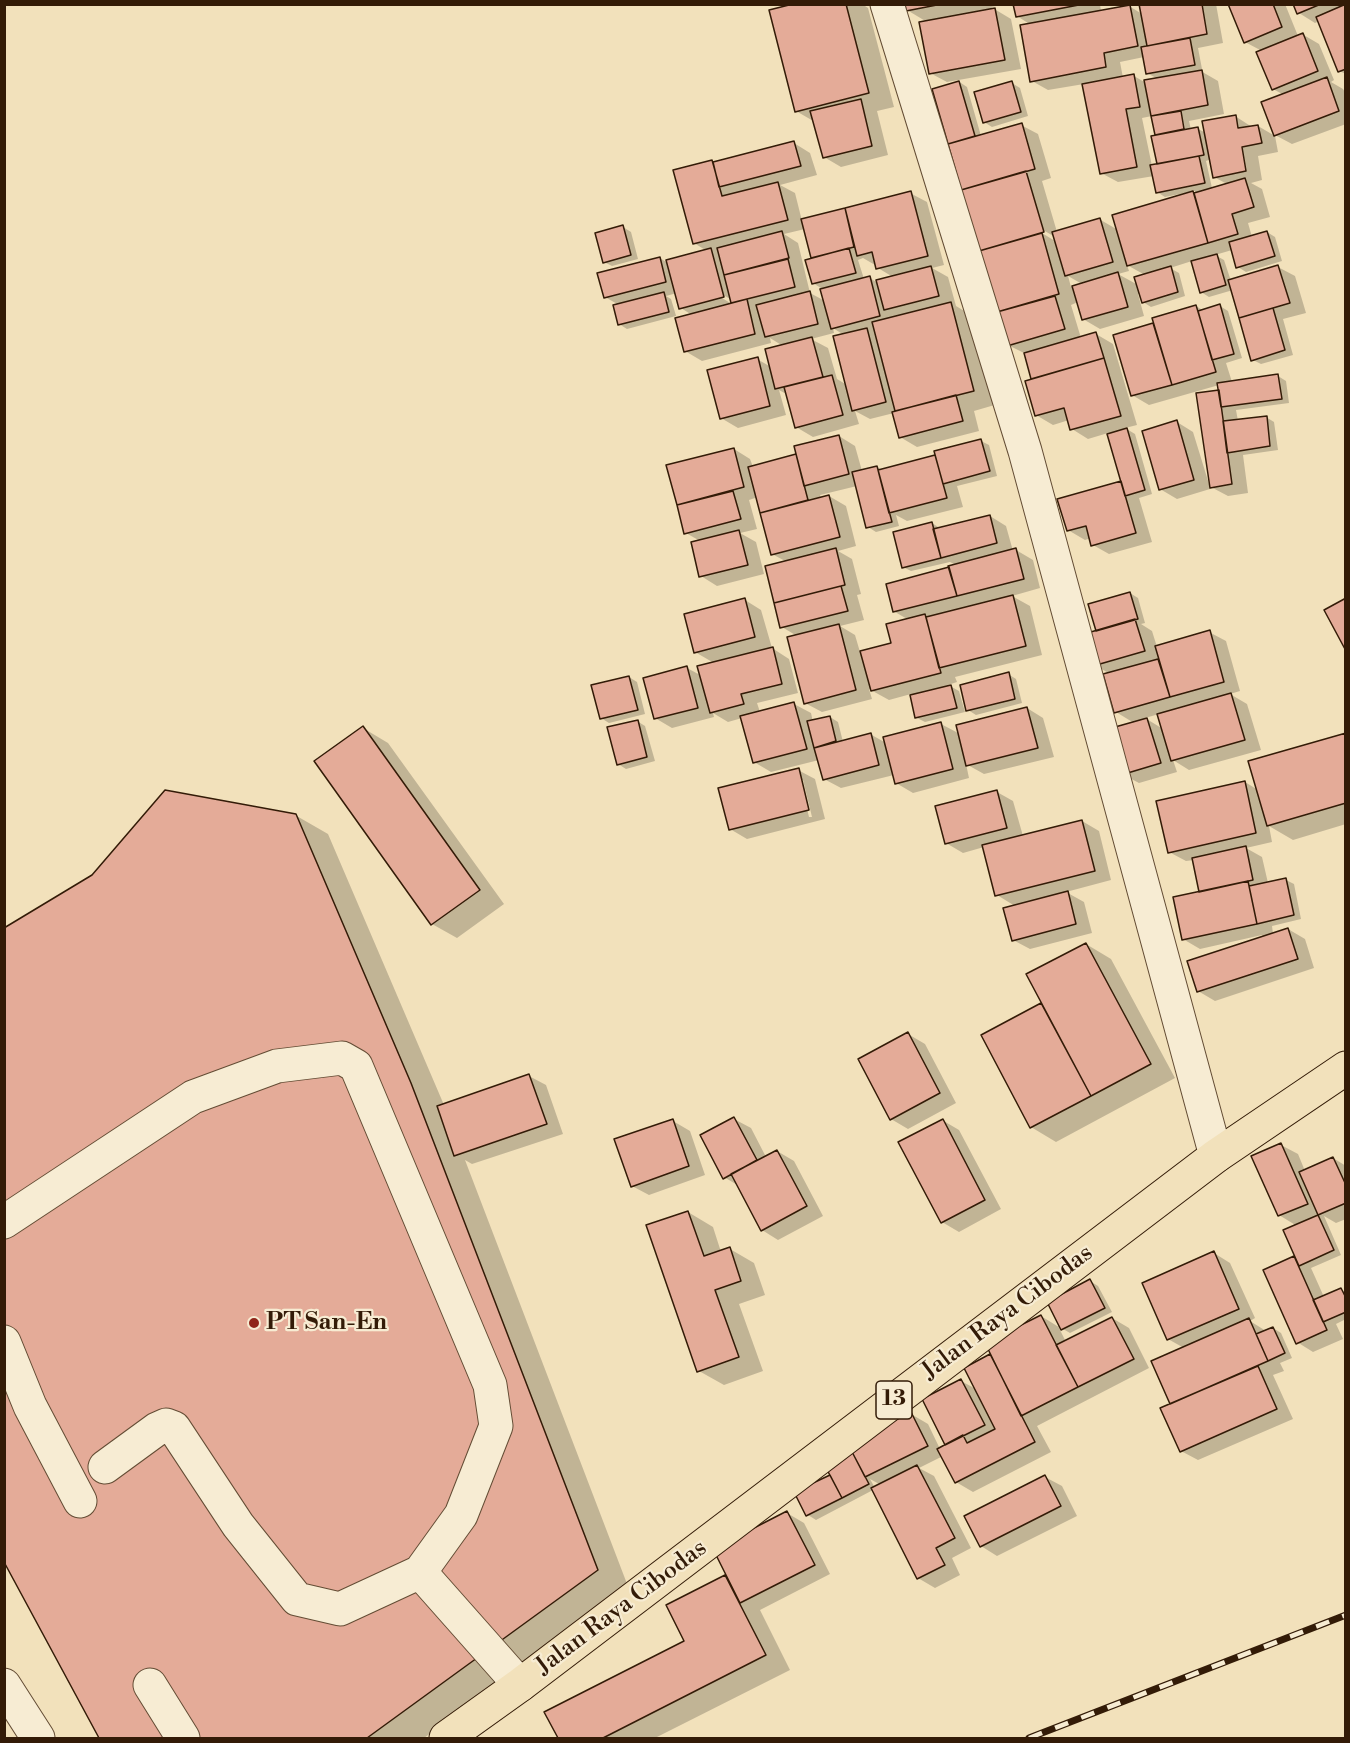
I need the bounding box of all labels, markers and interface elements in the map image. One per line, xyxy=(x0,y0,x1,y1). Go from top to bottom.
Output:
street label: Jalan Raya Cibodas xyxy=(917,1239,1099,1387)
place label: PT San-En xyxy=(266,1309,387,1337)
marker: PT San-En xyxy=(247,1316,261,1330)
road number: 13 xyxy=(876,1381,912,1419)
street label: Jalan Raya Cibodas xyxy=(531,1534,713,1682)

